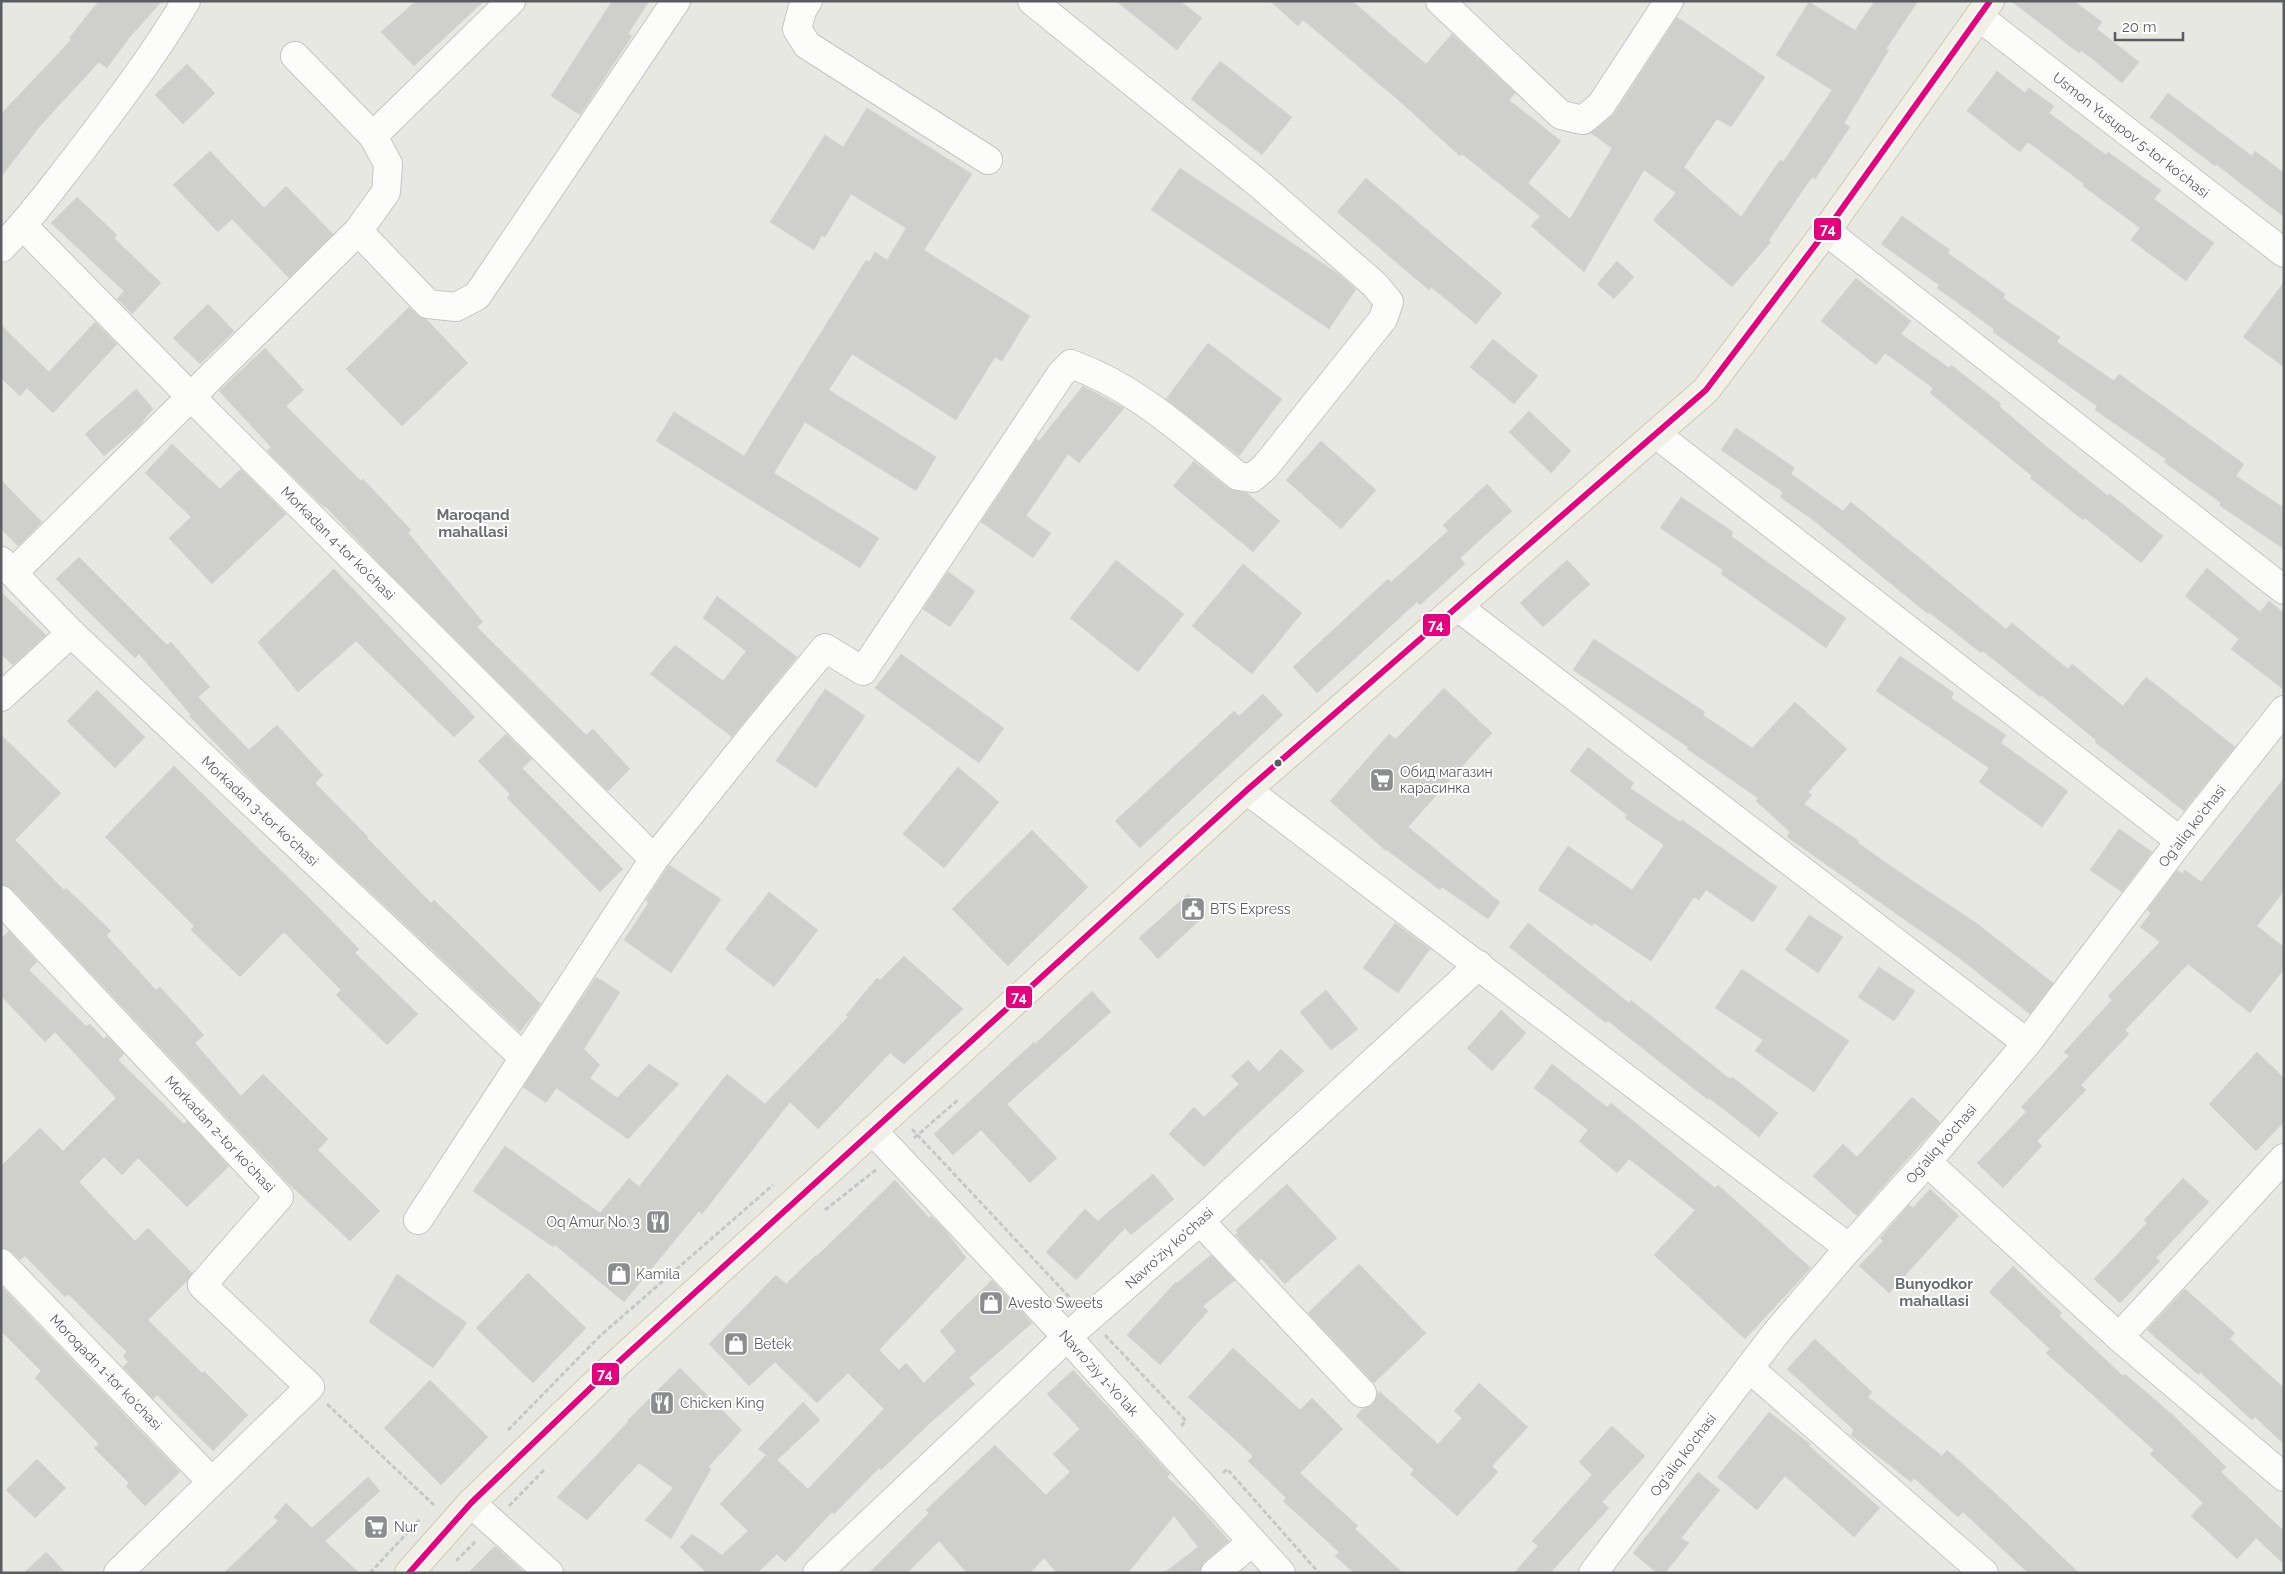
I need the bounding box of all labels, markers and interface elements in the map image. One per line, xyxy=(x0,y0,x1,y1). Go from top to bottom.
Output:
scale bar xyxy=(2115,10,2182,42)
text: 20 m xyxy=(2122,18,2157,36)
street label: Usmon Yusupov 5-tor ko'chasi xyxy=(2050,69,2212,201)
line badge: 74 xyxy=(1813,217,1842,241)
text: 74 xyxy=(1820,221,1836,237)
street label: Morkadan 4-tor ko'chasi xyxy=(278,483,398,603)
district label: Maroqand mahallasi xyxy=(436,506,510,541)
line badge: 74 xyxy=(1422,613,1451,637)
text: 74 xyxy=(1428,617,1444,633)
street label: Morkadan 3-tor ko'chasi xyxy=(198,753,322,869)
unlabelled marker xyxy=(1273,758,1283,768)
place label: Обид магазин карасинка xyxy=(1400,764,1493,796)
supermarket icon: Обид магазин карасинка xyxy=(1369,767,1395,793)
street label: Og'aliq ko'chasi xyxy=(2155,782,2229,870)
public building icon: BTS Express xyxy=(1180,896,1206,922)
place label: BTS Express xyxy=(1210,901,1291,917)
line badge: 74 xyxy=(1005,985,1033,1009)
text: 74 xyxy=(1011,989,1027,1005)
street label: Morkadan 2-tor ko'chasi xyxy=(162,1072,278,1196)
street label: Og'aliq ko'chasi xyxy=(1902,1101,1980,1187)
street label: Navro'ziy ko'chasi xyxy=(1122,1204,1216,1292)
restaurant icon: Oq Amur No. 3 xyxy=(645,1209,671,1235)
place label: Oq Amur No. 3 xyxy=(546,1214,640,1230)
shop icon: Kamila xyxy=(606,1261,632,1287)
place label: Kamila xyxy=(636,1266,680,1282)
district label: Bunyodkor mahallasi xyxy=(1895,1275,1973,1310)
shop icon: Avesto Sweets xyxy=(978,1290,1004,1316)
place label: Avesto Sweets xyxy=(1008,1295,1103,1311)
street label: Morоqadn 1-tor ko'chasi xyxy=(47,1311,165,1433)
street label: Navro'ziy 1-Yo'lak xyxy=(1056,1327,1142,1420)
shop icon: Betek xyxy=(723,1331,749,1357)
place label: Betek xyxy=(754,1336,792,1352)
line badge: 74 xyxy=(591,1362,620,1386)
text: 74 xyxy=(597,1366,613,1382)
restaurant icon: Chicken King xyxy=(649,1390,675,1416)
place label: Chicken King xyxy=(680,1395,764,1411)
street label: Og'aliq ko'chasi xyxy=(1647,1411,1719,1499)
supermarket icon: Nur xyxy=(363,1514,389,1540)
place label: Nur xyxy=(394,1519,418,1535)

